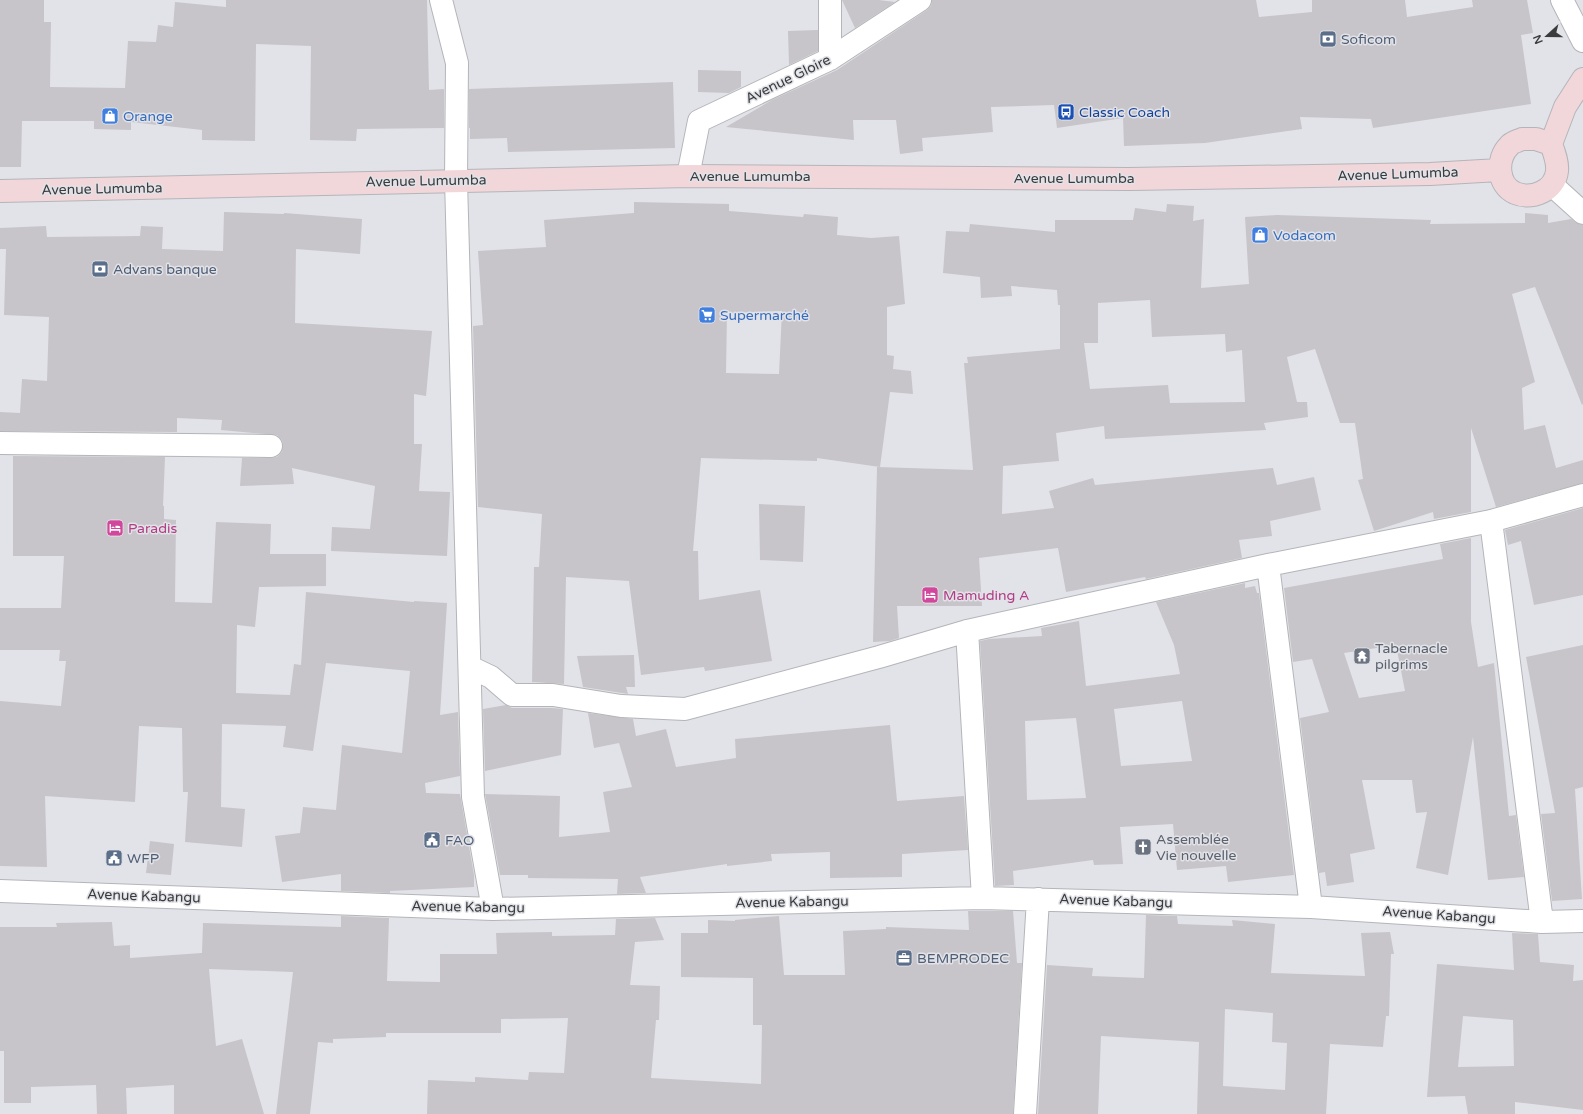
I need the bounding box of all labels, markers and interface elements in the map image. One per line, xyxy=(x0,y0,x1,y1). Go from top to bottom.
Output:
north arrow xyxy=(1527,16,1567,56)
bank icon: Soficom xyxy=(1318,29,1338,49)
place label: Soficom xyxy=(1341,31,1396,48)
text: N xyxy=(1530,33,1546,46)
street label: Avenue Gloire xyxy=(743,51,834,107)
bus stop icon: Classic Coach xyxy=(1056,102,1076,122)
place label: Classic Coach xyxy=(1079,104,1170,121)
shop icon: Orange xyxy=(100,106,120,126)
place label: Orange xyxy=(123,108,173,125)
street label: Avenue Lumumba xyxy=(1337,163,1459,185)
street label: Avenue Lumumba xyxy=(689,168,811,185)
street label: Avenue Lumumba xyxy=(1013,170,1135,187)
street label: Avenue Lumumba xyxy=(365,171,487,191)
street label: Avenue Lumumba xyxy=(41,179,163,199)
shop icon: Vodacom xyxy=(1250,225,1270,245)
place label: Vodacom xyxy=(1273,227,1336,244)
bank icon: Advans banque xyxy=(90,259,110,279)
place label: Advans banque xyxy=(113,261,217,278)
supermarket icon: Supermarché xyxy=(697,305,717,325)
place label: Supermarché xyxy=(720,307,809,324)
hotel icon: Paradis xyxy=(105,518,125,538)
place label: Paradis xyxy=(128,520,177,537)
hotel icon: Mamuding A xyxy=(920,585,940,605)
place label: Mamuding A xyxy=(943,587,1029,604)
place label: Tabernacle pilgrims xyxy=(1375,640,1448,673)
temple icon: Tabernacle pilgrims xyxy=(1352,646,1372,666)
public building icon: FAO xyxy=(422,830,442,850)
place label: Assemblée Vie nouvelle xyxy=(1156,831,1236,864)
place label: FAO xyxy=(445,832,474,849)
church icon: Assemblée Vie nouvelle xyxy=(1133,837,1153,857)
public building icon: WFP xyxy=(104,848,124,868)
place label: WFP xyxy=(127,850,159,867)
street label: Avenue Kabangu xyxy=(87,886,201,906)
street label: Avenue Kabangu xyxy=(1059,891,1173,911)
street label: Avenue Kabangu xyxy=(735,893,849,911)
street label: Avenue Kabangu xyxy=(411,898,525,916)
street label: Avenue Kabangu xyxy=(1382,903,1496,927)
office icon: BEMPRODEC xyxy=(894,948,914,968)
place label: BEMPRODEC xyxy=(917,950,1009,967)

